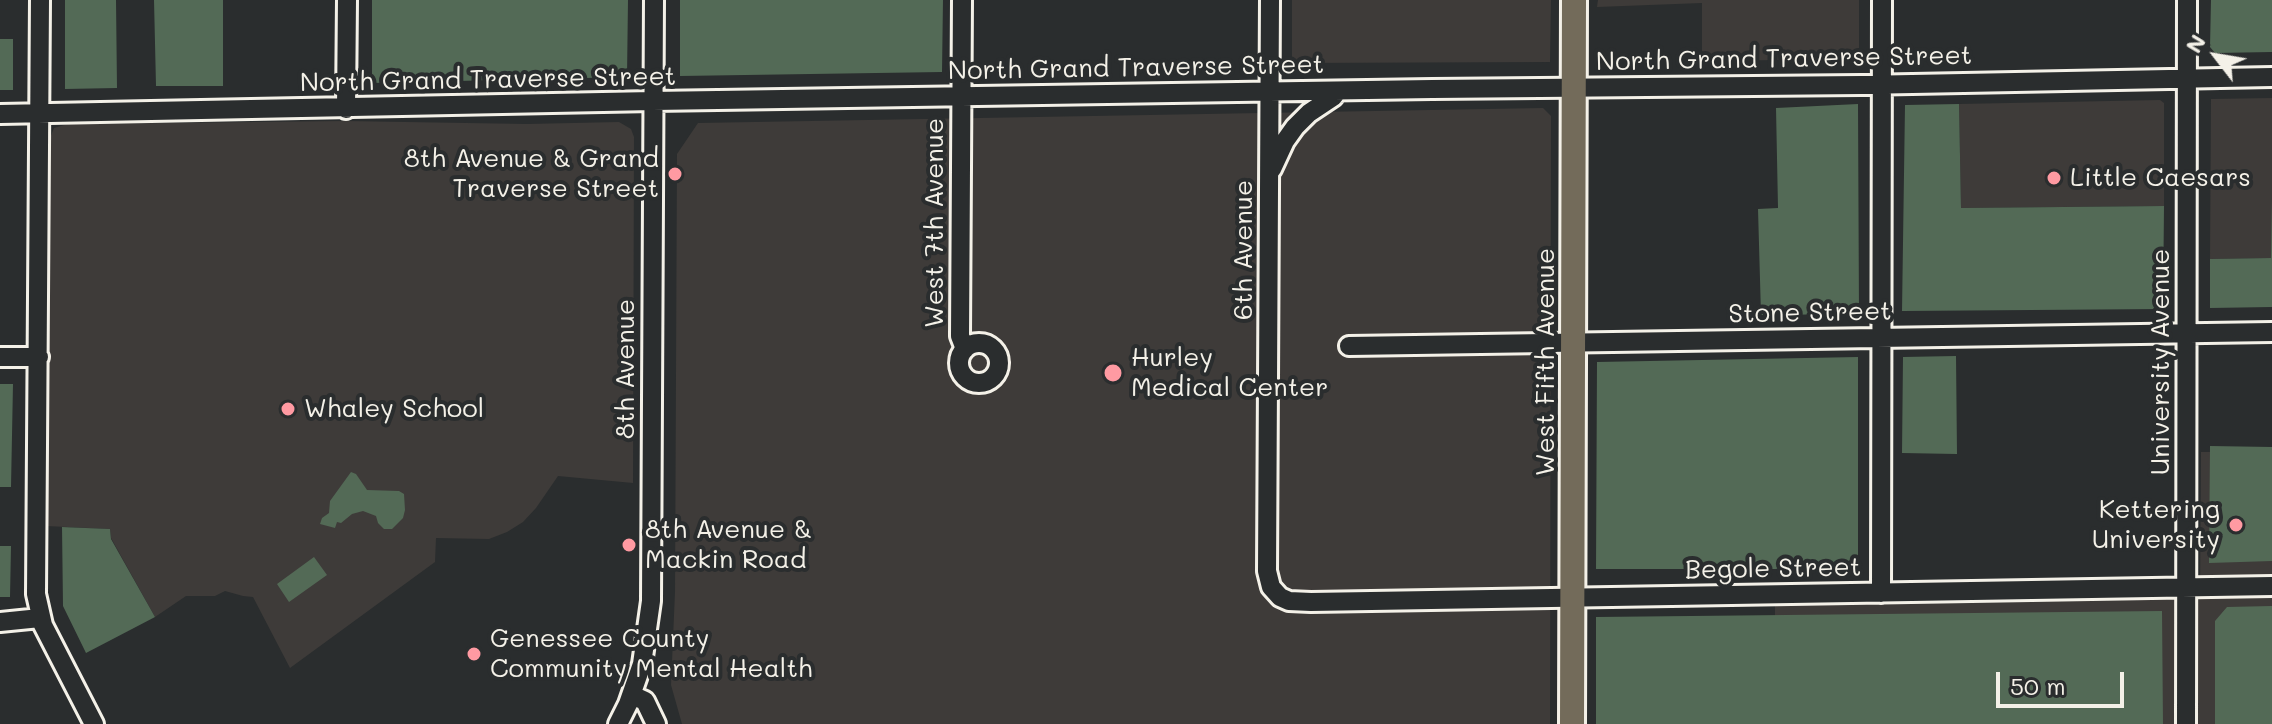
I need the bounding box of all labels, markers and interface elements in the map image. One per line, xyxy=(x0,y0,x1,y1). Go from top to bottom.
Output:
north arrow xyxy=(2176,16,2256,96)
text: N xyxy=(2178,29,2212,58)
street label: North Grand Traverse Street xyxy=(1596,40,1972,78)
street label: North Grand Traverse Street xyxy=(948,49,1324,87)
street label: North Grand Traverse Street xyxy=(300,61,676,99)
street label: West 7th Avenue xyxy=(919,118,951,328)
place label: 8th Avenue & Grand Traverse Street xyxy=(404,143,659,204)
place label: Little Caesars xyxy=(2070,162,2251,194)
marker: 8th Avenue & Grand Traverse Street xyxy=(666,165,684,183)
marker: Little Caesars xyxy=(2045,169,2063,187)
street label: 6th Avenue xyxy=(1228,180,1260,320)
street label: West Fifth Avenue xyxy=(1530,248,1562,476)
street label: University Avenue xyxy=(2145,249,2177,475)
street label: Stone Street xyxy=(1728,296,1892,330)
street label: 8th Avenue xyxy=(610,299,642,439)
place label: Hurley Medical Center xyxy=(1131,342,1328,404)
marker: Hurley Medical Center xyxy=(1102,362,1124,384)
place label: Whaley School xyxy=(304,393,484,425)
marker: Whaley School xyxy=(279,400,297,418)
place label: Kettering University xyxy=(2092,494,2220,556)
place label: 8th Avenue & Mackin Road xyxy=(645,514,812,576)
marker: Kettering University xyxy=(2227,516,2245,534)
marker: 8th Avenue & Mackin Road xyxy=(620,536,638,554)
street label: Begole Street xyxy=(1685,552,1861,586)
place label: Genessee County Community Mental Health xyxy=(490,623,813,684)
marker: Genessee County Community Mental Health xyxy=(465,645,483,663)
scale bar xyxy=(2000,656,2128,706)
text: 50 m xyxy=(2010,670,2066,701)

